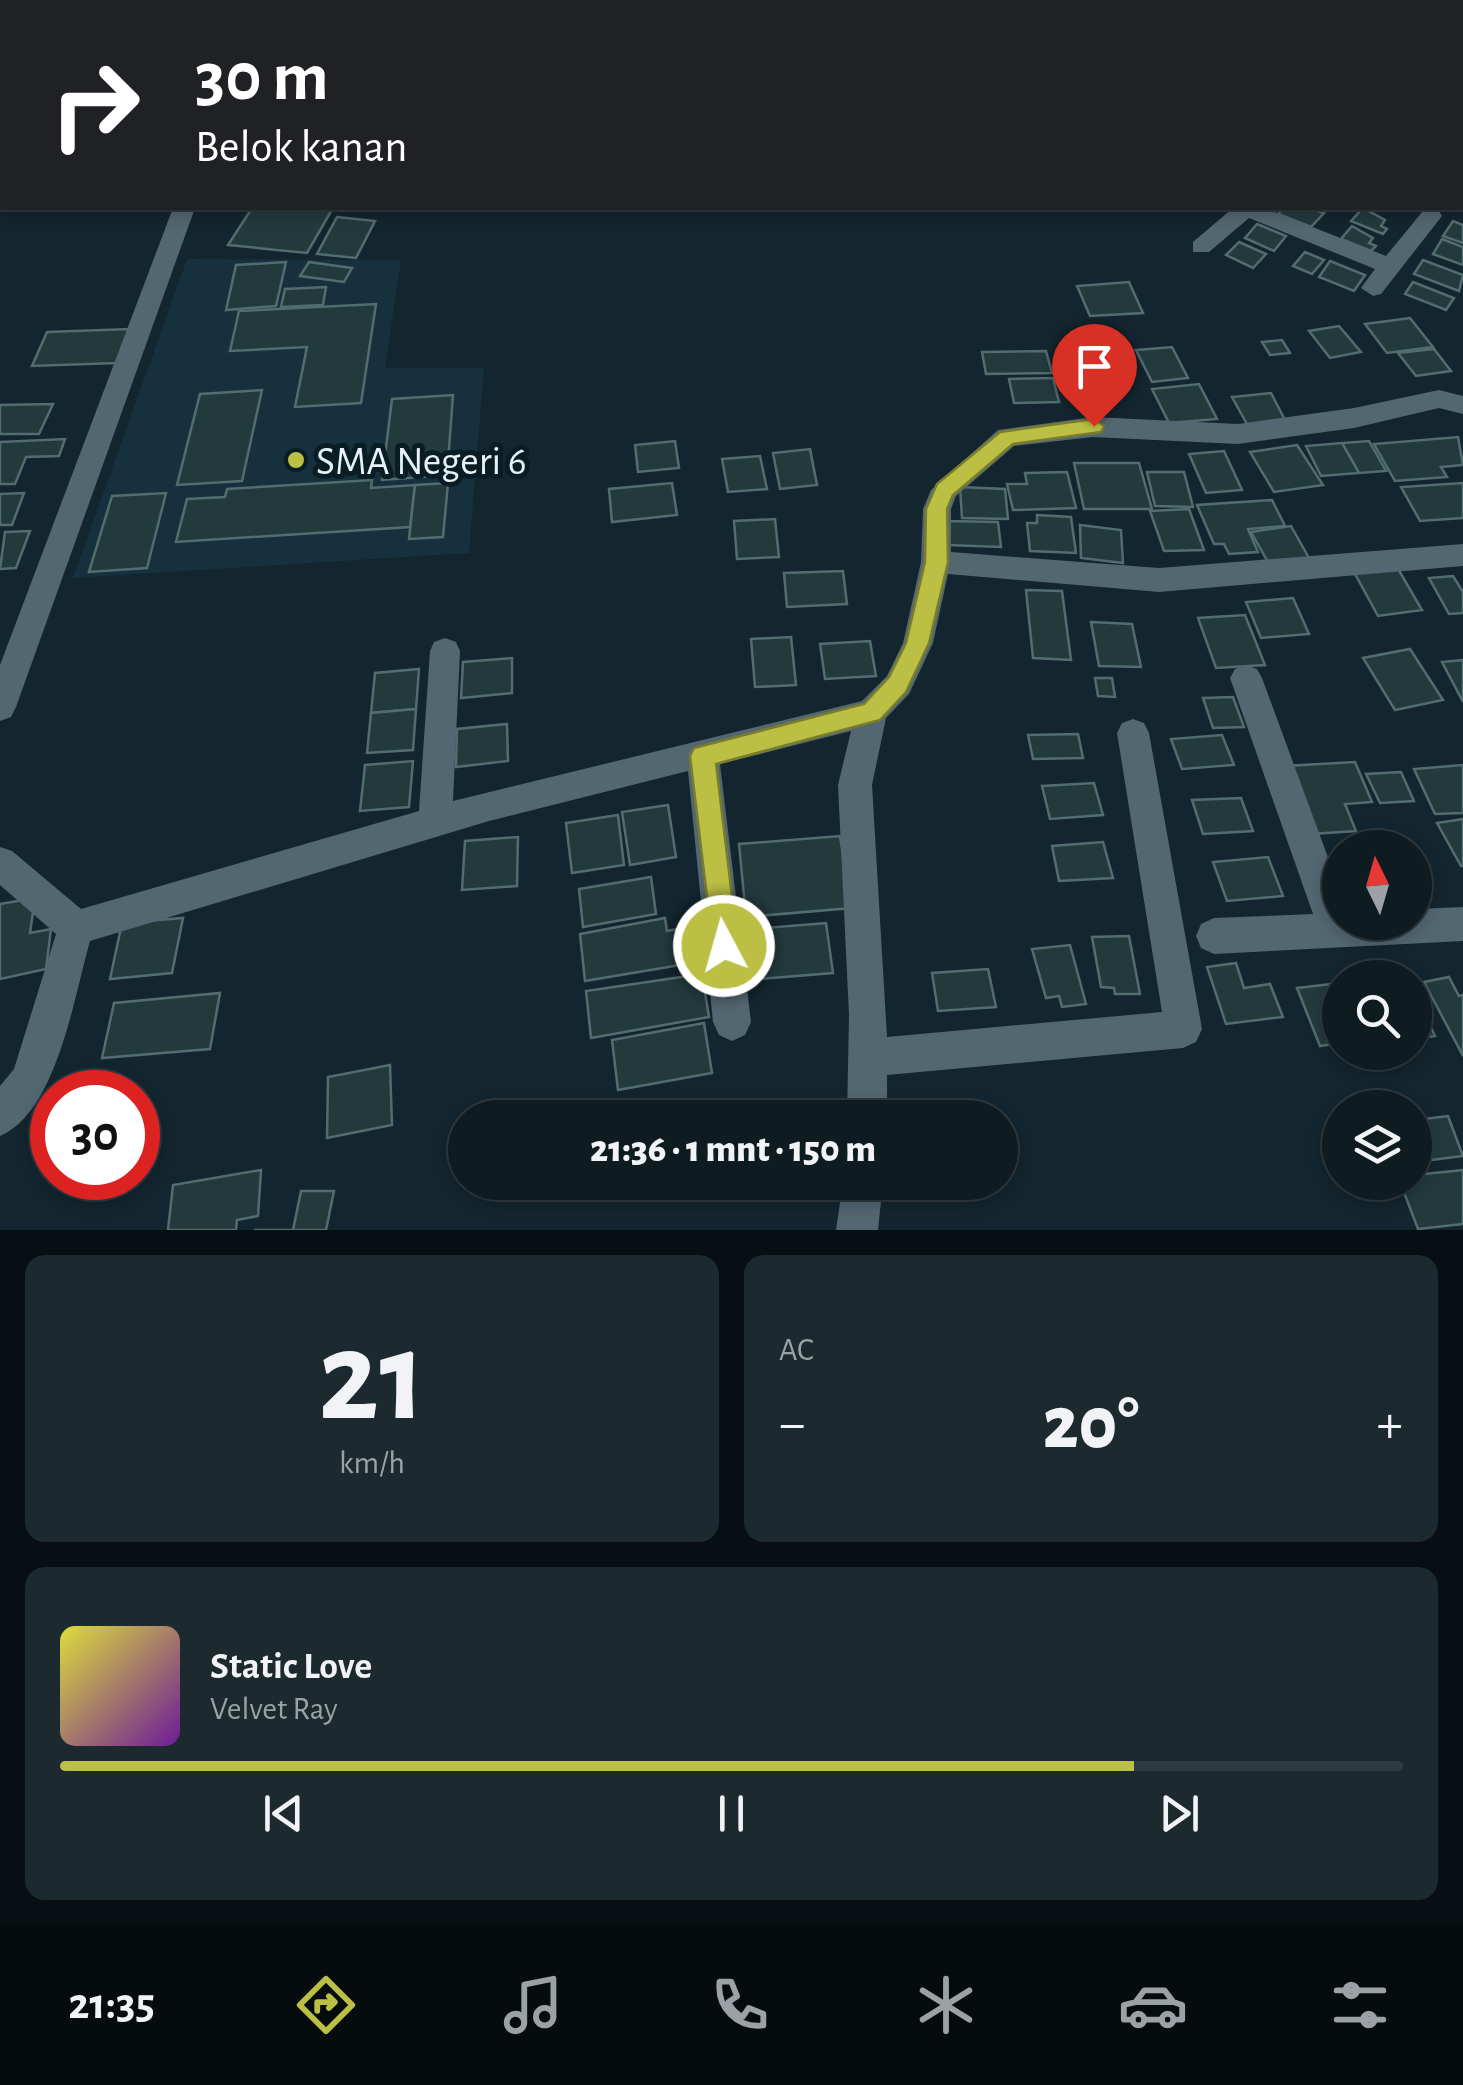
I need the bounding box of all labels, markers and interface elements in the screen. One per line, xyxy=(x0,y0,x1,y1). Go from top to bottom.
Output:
icon: right xyxy=(30,40,160,170)
text: 30 m xyxy=(195,43,329,113)
text: Belok kanan xyxy=(195,125,407,170)
pin xyxy=(1052,324,1137,427)
icon: arrive xyxy=(1067,339,1122,394)
place label: SMA Negeri 6 xyxy=(316,442,527,482)
marker: SMA Negeri 6 xyxy=(285,449,307,471)
north arrow xyxy=(1322,830,1432,940)
map controls xyxy=(1322,830,1432,1200)
position arrow xyxy=(672,894,776,998)
button: search xyxy=(1322,960,1432,1070)
speed limit sign: 30 xyxy=(30,1070,160,1200)
button: layers xyxy=(1322,1090,1432,1200)
text: 21:36 · 1 mnt · 150 m xyxy=(590,1131,876,1169)
text: 21 xyxy=(318,1314,426,1444)
text: AC xyxy=(779,1334,814,1366)
text: 20° xyxy=(1043,1387,1139,1462)
text: − xyxy=(779,1397,805,1452)
text: + xyxy=(1377,1397,1403,1452)
text: km/h xyxy=(339,1447,405,1479)
text: Static Love xyxy=(210,1648,372,1686)
text: Velvet Ray xyxy=(210,1693,338,1725)
icon: previous xyxy=(256,1786,311,1841)
icon: pause xyxy=(704,1786,759,1841)
icon: next xyxy=(1152,1786,1207,1841)
icon: directions xyxy=(291,1970,361,2040)
icon: music xyxy=(498,1970,568,2040)
icon: phone xyxy=(705,1970,775,2040)
icon: climate xyxy=(911,1970,981,2040)
icon: car xyxy=(1118,1970,1188,2040)
icon: filters xyxy=(1325,1970,1395,2040)
text: 21:35 xyxy=(68,1982,155,2027)

